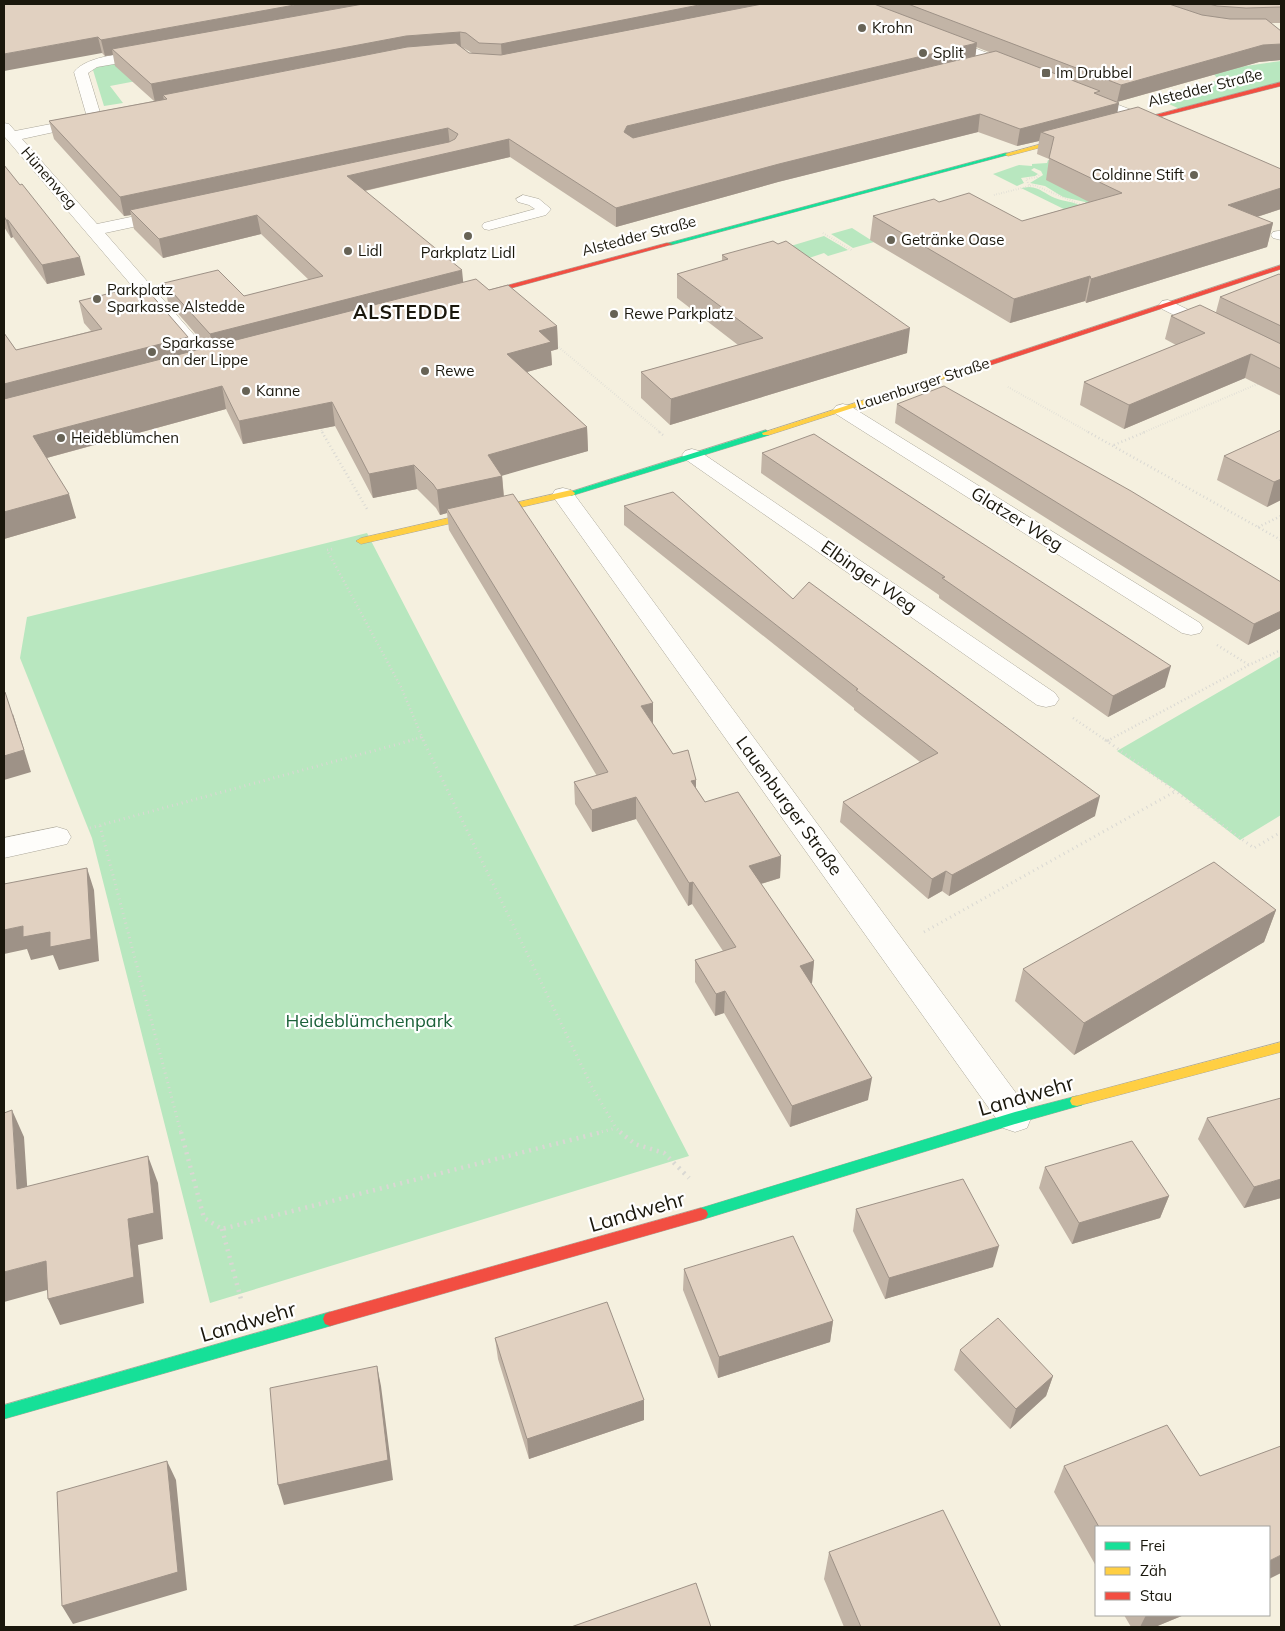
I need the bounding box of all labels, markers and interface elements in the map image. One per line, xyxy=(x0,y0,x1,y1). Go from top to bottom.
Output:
place label: Krohn xyxy=(872,18,913,37)
marker: Krohn xyxy=(856,22,868,34)
place label: Split xyxy=(933,43,964,62)
marker: Split xyxy=(917,47,929,59)
place label: Im Drubbel xyxy=(1056,63,1132,82)
street label: Alstedder Straße xyxy=(1146,64,1264,111)
marker: Im Drubbel xyxy=(1040,67,1052,79)
street label: Hünenweg xyxy=(17,143,81,213)
place label: Coldinne Stift xyxy=(1092,165,1184,184)
marker: Coldinne Stift xyxy=(1188,169,1200,181)
street label: Alstedder Straße xyxy=(580,211,698,260)
marker: Parkplatz Lidl xyxy=(462,230,474,242)
place label: Getränke Oase xyxy=(901,230,1004,249)
marker: Getränke Oase xyxy=(885,234,897,246)
place label: Lidl xyxy=(358,241,382,260)
place label: Parkplatz Lidl xyxy=(421,243,515,262)
marker: Lidl xyxy=(342,245,354,257)
place label: Parkplatz Sparkasse Alstedde xyxy=(107,280,245,316)
marker: Parkplatz Sparkasse Alstedde xyxy=(91,293,103,305)
district label: ALSTEDDE xyxy=(353,300,461,324)
place label: Rewe Parkplatz xyxy=(624,304,734,323)
marker: Rewe Parkplatz xyxy=(608,308,620,320)
place label: Sparkasse an der Lippe xyxy=(162,333,248,369)
marker: Sparkasse an der Lippe xyxy=(146,346,158,358)
street label: Lauenburger Straße xyxy=(854,353,992,414)
place label: Rewe xyxy=(435,361,474,380)
marker: Rewe xyxy=(419,365,431,377)
place label: Kanne xyxy=(256,381,300,400)
marker: Kanne xyxy=(240,385,252,397)
place label: Heideblümchen xyxy=(71,428,179,447)
marker: Heideblümchen xyxy=(55,432,67,444)
street label: Glatzer Weg xyxy=(967,481,1068,556)
street label: Elbinger Weg xyxy=(817,535,922,618)
street label: Lauenburger Straße xyxy=(731,731,848,880)
park label: Heideblümchenpark xyxy=(286,1009,453,1032)
street label: Landwehr xyxy=(975,1069,1077,1121)
street label: Landwehr xyxy=(586,1185,688,1237)
street label: Landwehr xyxy=(197,1295,299,1347)
legend xyxy=(1095,1526,1270,1616)
text: Frei xyxy=(1140,1536,1165,1555)
text: Zäh xyxy=(1140,1561,1167,1580)
text: Stau xyxy=(1140,1586,1172,1605)

